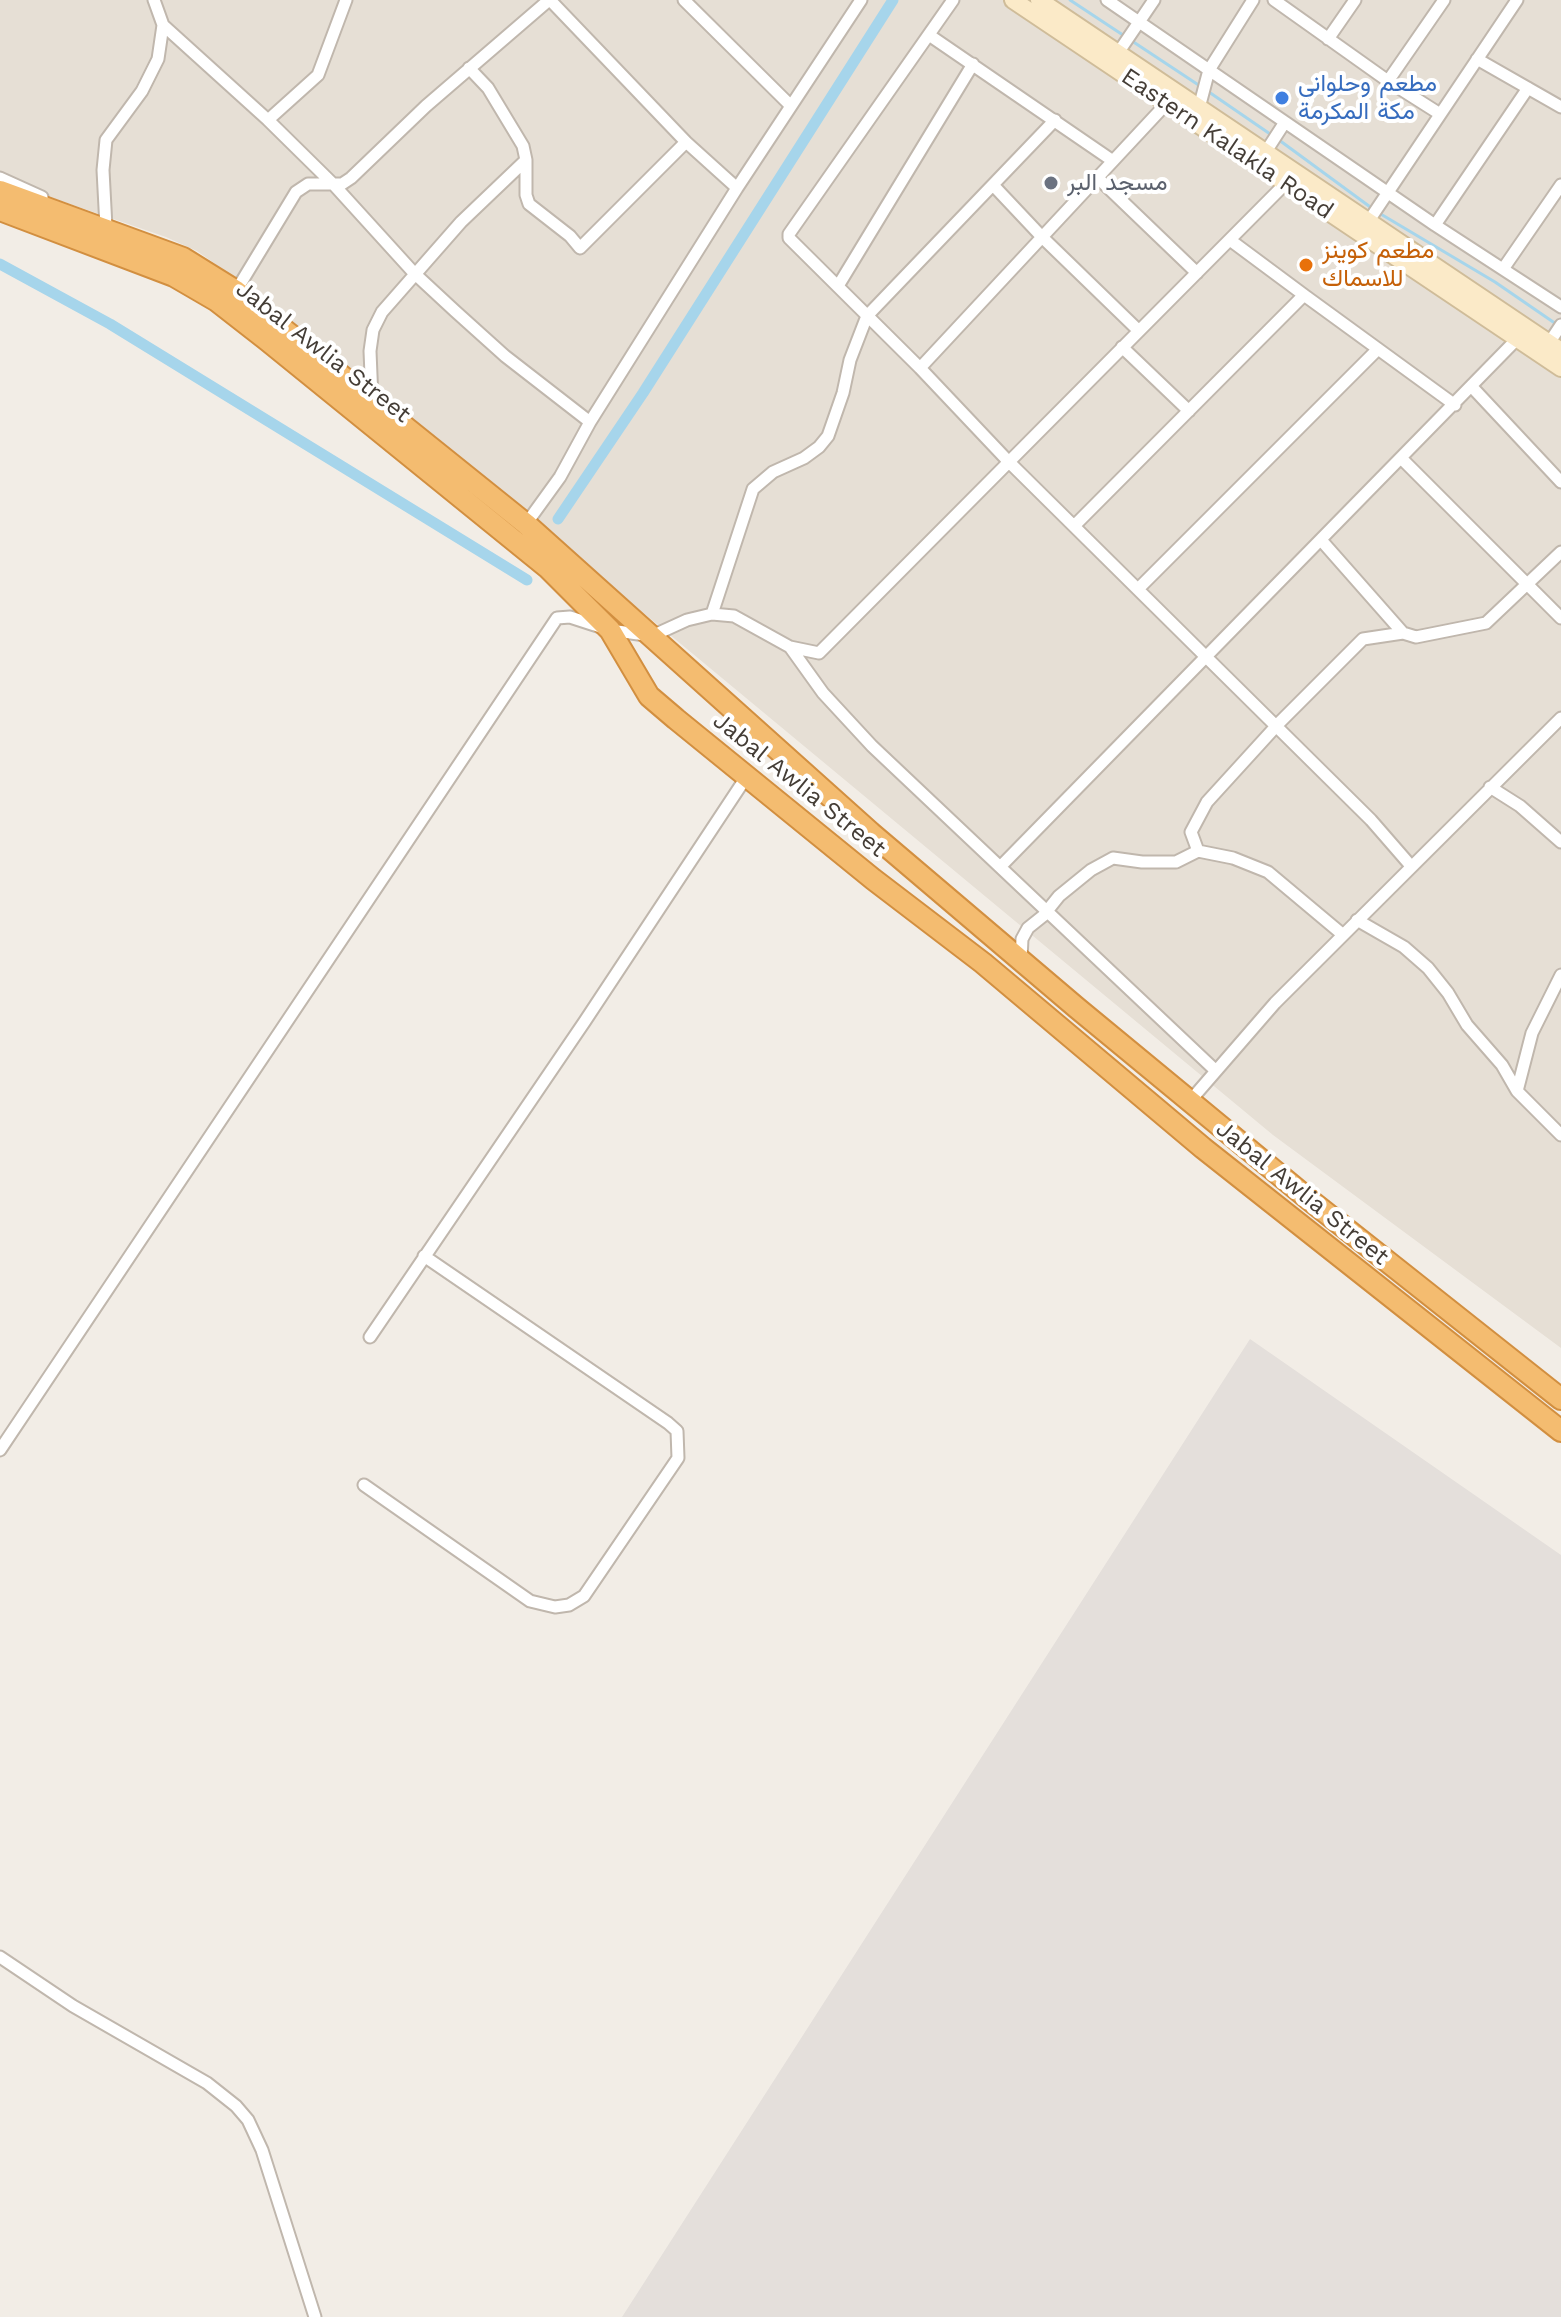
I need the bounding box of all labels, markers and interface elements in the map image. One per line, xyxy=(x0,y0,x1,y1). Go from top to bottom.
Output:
street label: Eastern Kalakla Road xyxy=(1116,62,1338,226)
place label: مطعم وحلواني مكة المكرمة xyxy=(1298,70,1437,126)
marker: مطعم وحلواني مكة المكرمة xyxy=(1273,89,1291,107)
place label: مسجد البر xyxy=(1067,169,1167,197)
marker: مسجد البر xyxy=(1042,174,1060,192)
place label: مطعم كوينز للاسماك xyxy=(1322,237,1434,293)
marker: مطعم كوينز للاسماك xyxy=(1297,256,1315,274)
street label: Jabal Awlia Street xyxy=(230,275,416,429)
street label: Jabal Awlia Street xyxy=(707,706,891,864)
street label: Jabal Awlia Street xyxy=(1210,1114,1394,1272)

